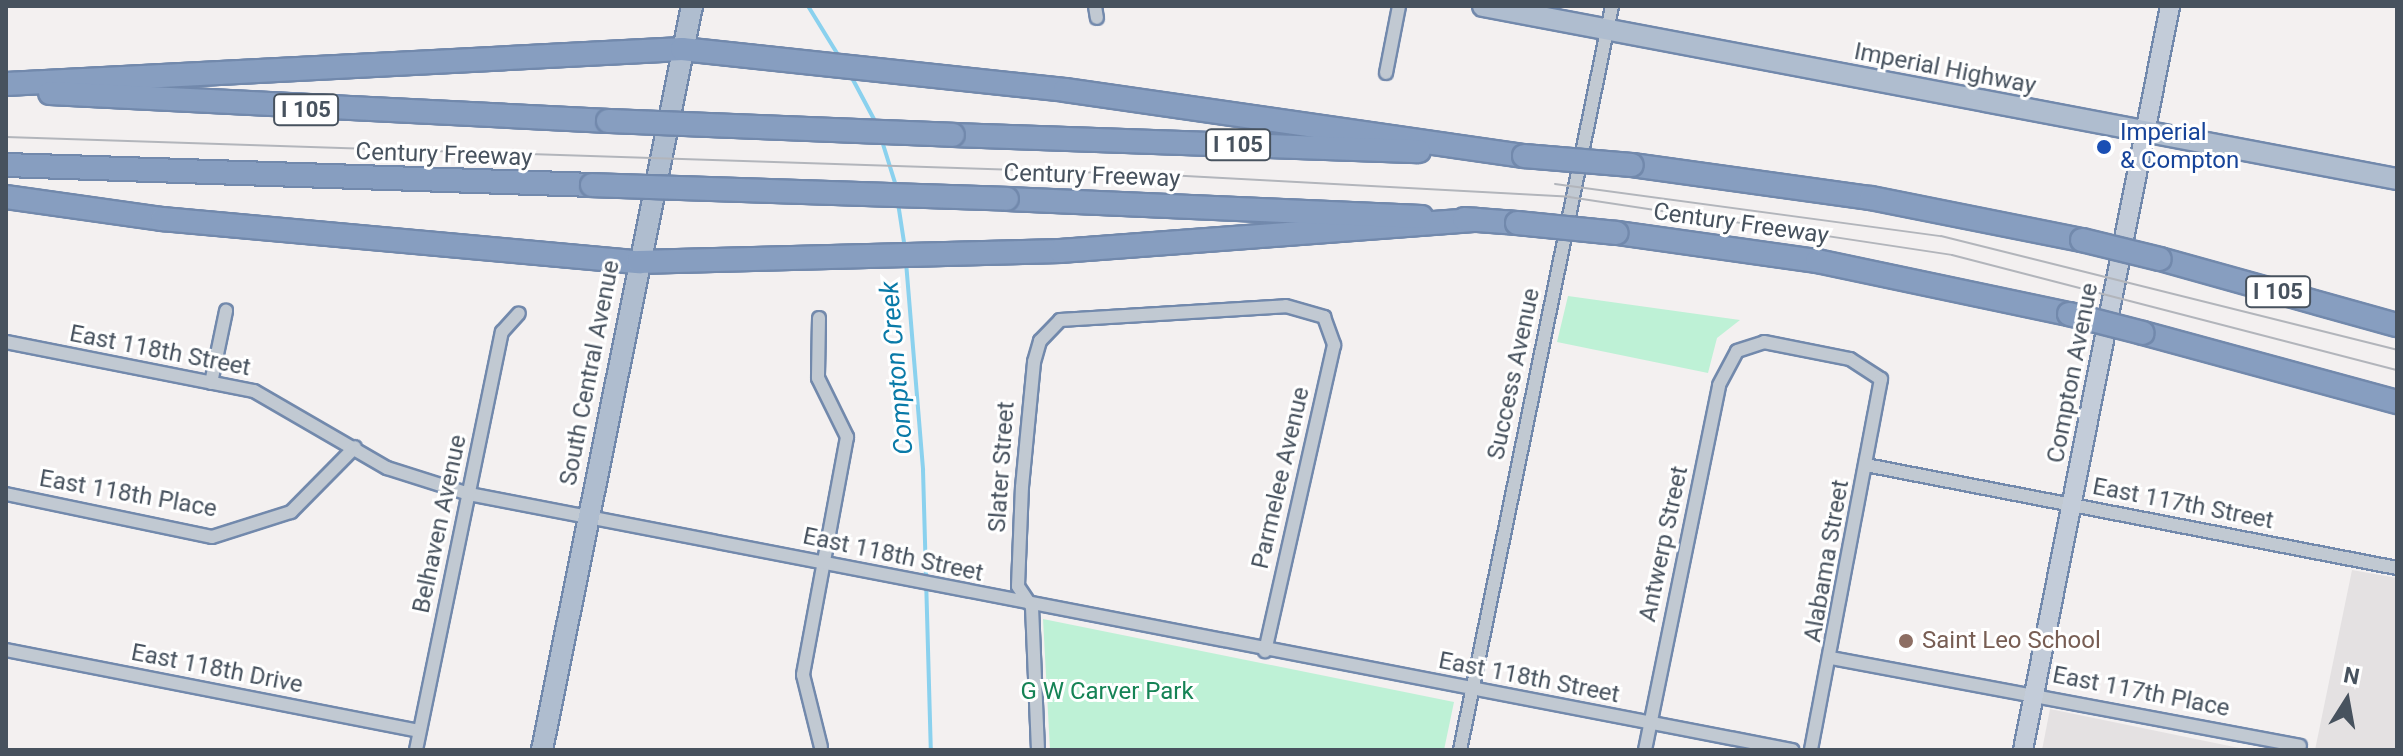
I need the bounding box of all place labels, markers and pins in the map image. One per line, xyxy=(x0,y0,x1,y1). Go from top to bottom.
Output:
place label: Imperial & Compton xyxy=(2120,119,2239,175)
marker: Imperial & Compton xyxy=(2095,138,2113,156)
place label: Saint Leo School xyxy=(1922,627,2101,655)
marker: Saint Leo School xyxy=(1897,632,1915,650)

